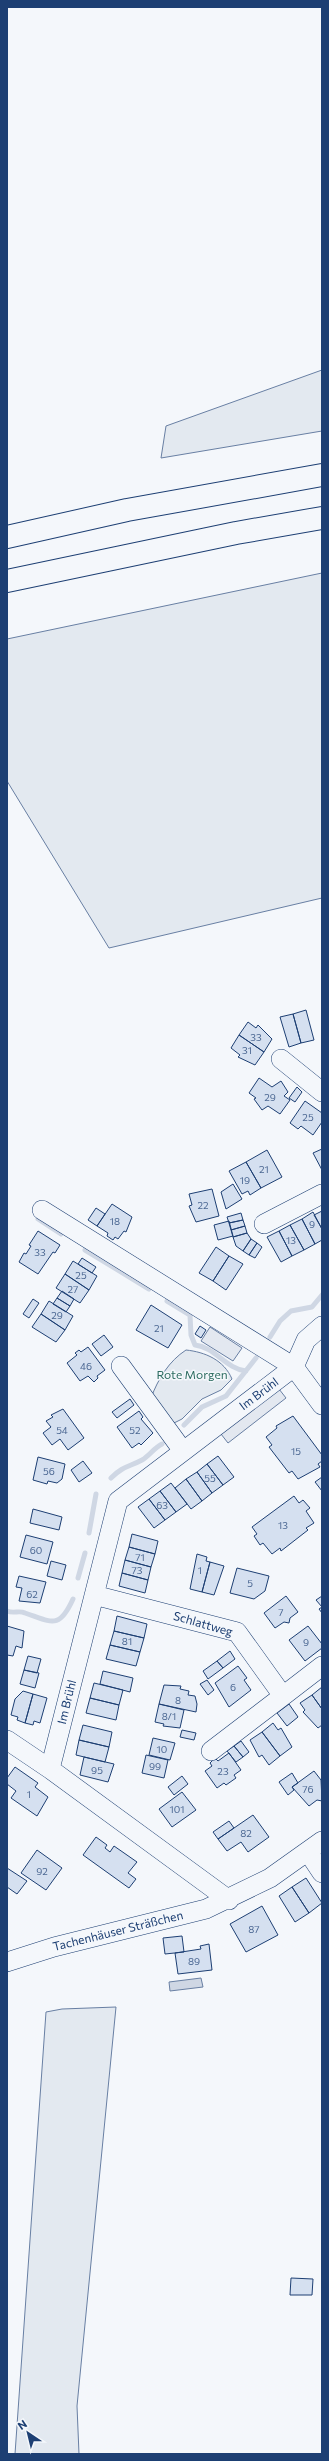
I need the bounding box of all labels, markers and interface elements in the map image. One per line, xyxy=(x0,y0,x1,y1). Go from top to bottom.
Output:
house number: 33 xyxy=(250,1031,262,1043)
house number: 31 xyxy=(242,1044,252,1056)
house number: 29 xyxy=(264,1091,276,1103)
house number: 25 xyxy=(302,1111,314,1123)
house number: 21 xyxy=(259,1163,269,1175)
house number: 19 xyxy=(240,1174,250,1186)
house number: 22 xyxy=(197,1199,209,1211)
house number: 18 xyxy=(110,1215,120,1227)
house number: 9 xyxy=(309,1218,315,1230)
house number: 13 xyxy=(286,1234,296,1246)
house number: 33 xyxy=(34,1246,46,1258)
house number: 25 xyxy=(75,1269,87,1281)
house number: 27 xyxy=(68,1283,78,1295)
house number: 29 xyxy=(51,1309,63,1321)
house number: 21 xyxy=(154,1322,164,1334)
house number: 46 xyxy=(80,1360,92,1372)
park label: Rote Morgen xyxy=(156,1367,228,1381)
street label: Im Brühl xyxy=(236,1374,281,1412)
house number: 54 xyxy=(56,1424,68,1436)
house number: 52 xyxy=(129,1424,141,1436)
house number: 15 xyxy=(291,1445,301,1457)
house number: 56 xyxy=(43,1465,55,1477)
house number: 55 xyxy=(204,1472,216,1484)
house number: 63 xyxy=(156,1499,168,1511)
house number: 13 xyxy=(278,1519,288,1531)
house number: 60 xyxy=(30,1544,42,1556)
house number: 71 xyxy=(135,1551,145,1563)
house number: 73 xyxy=(132,1564,143,1576)
house number: 1 xyxy=(198,1564,202,1576)
house number: 5 xyxy=(247,1577,253,1589)
house number: 62 xyxy=(26,1588,38,1600)
house number: 7 xyxy=(278,1606,284,1618)
street label: Schlattweg xyxy=(172,1608,235,1638)
house number: 81 xyxy=(122,1635,132,1647)
house number: 9 xyxy=(303,1636,309,1648)
street label: Im Brühl xyxy=(54,1678,78,1725)
house number: 6 xyxy=(230,1681,236,1693)
house number: 8 xyxy=(175,1694,181,1706)
house number: 8/1 xyxy=(162,1710,176,1722)
house number: 10 xyxy=(157,1743,167,1755)
house number: 99 xyxy=(149,1760,161,1772)
house number: 95 xyxy=(91,1764,103,1776)
house number: 23 xyxy=(217,1765,229,1777)
house number: 76 xyxy=(302,1783,314,1795)
house number: 1 xyxy=(27,1788,31,1800)
house number: 101 xyxy=(169,1803,185,1815)
house number: 82 xyxy=(240,1827,252,1839)
house number: 92 xyxy=(36,1865,48,1877)
street label: Tachenhäuser Sträßchen xyxy=(51,1907,184,1953)
house number: 87 xyxy=(248,1923,260,1935)
house number: 89 xyxy=(188,1955,200,1967)
north arrow xyxy=(8,2413,48,2453)
text: N xyxy=(15,2417,29,2432)

